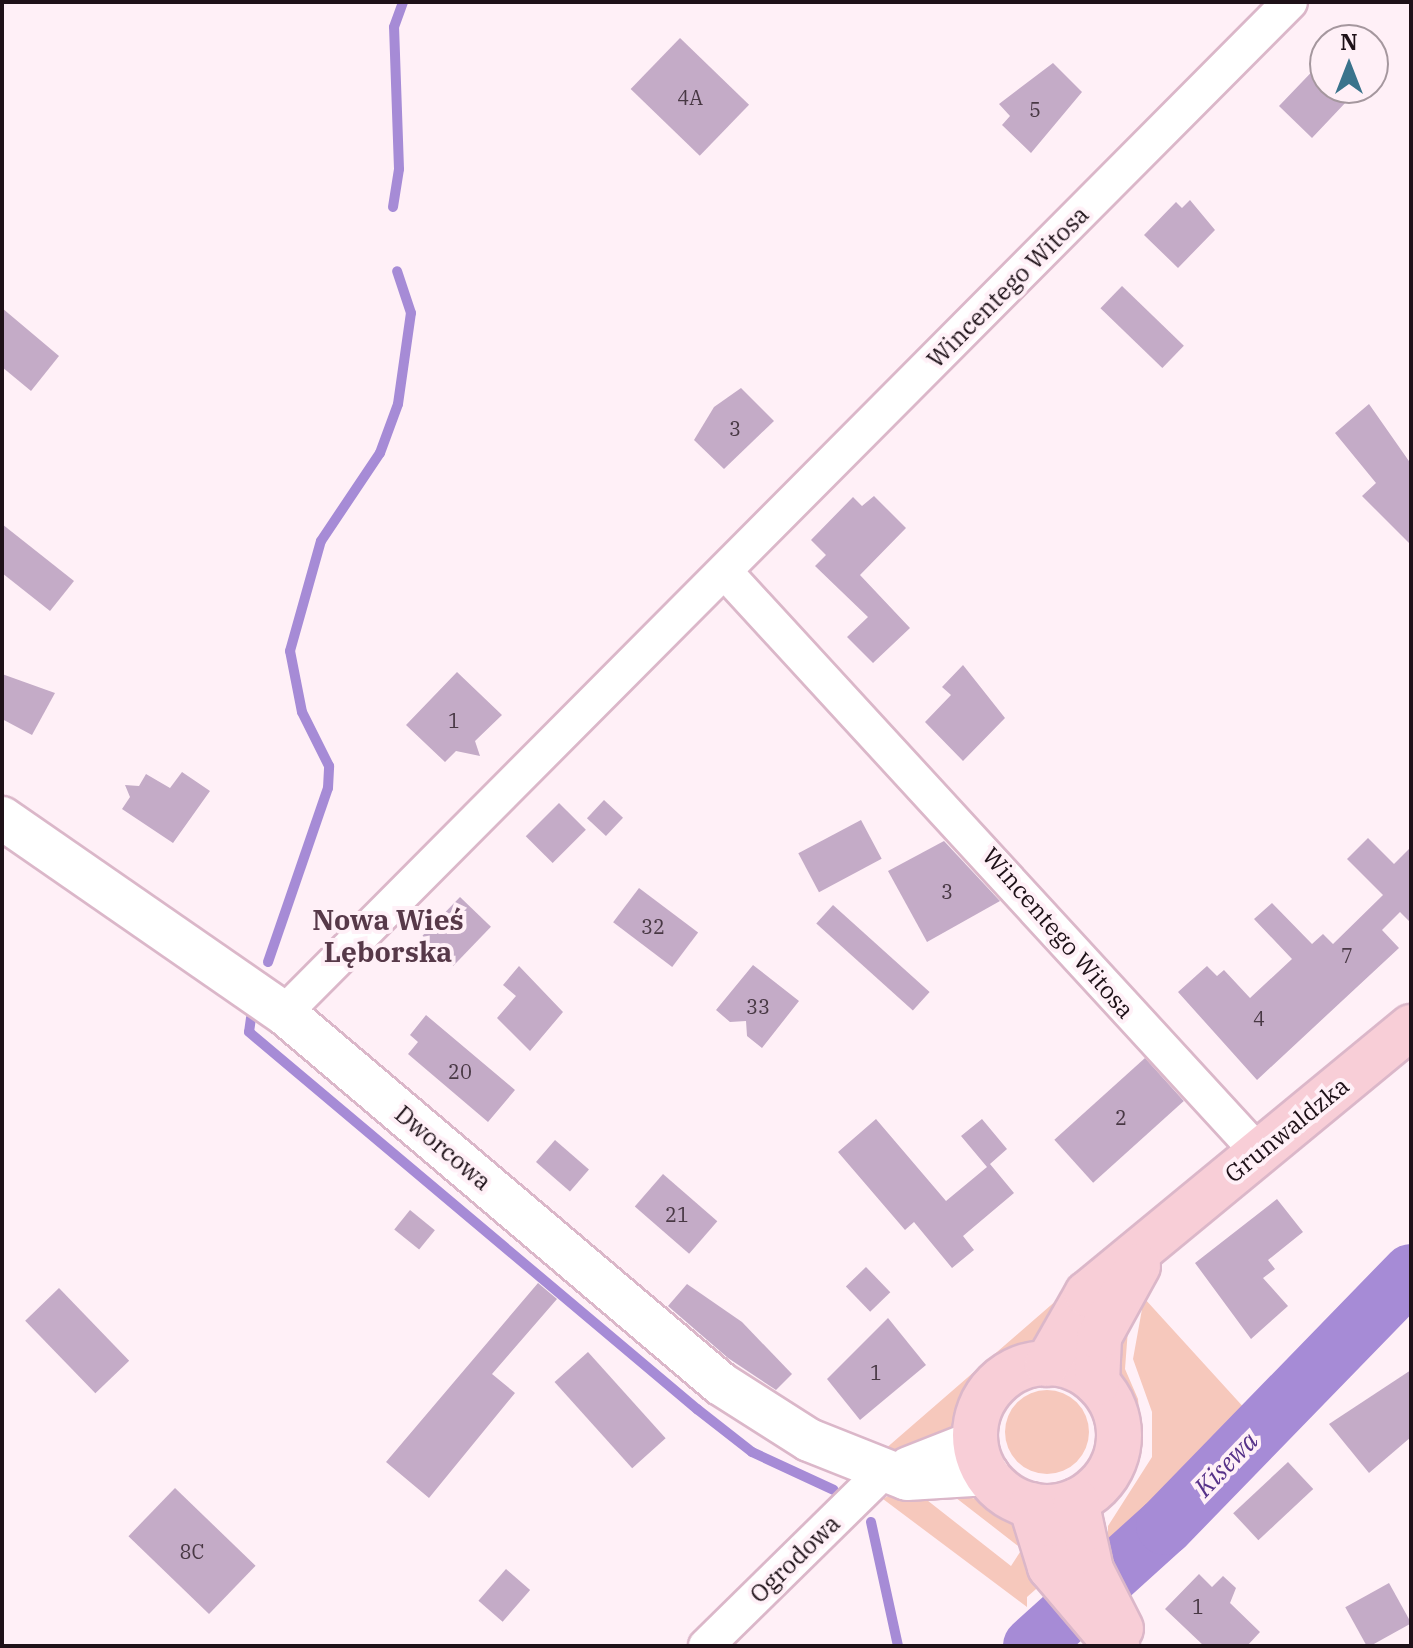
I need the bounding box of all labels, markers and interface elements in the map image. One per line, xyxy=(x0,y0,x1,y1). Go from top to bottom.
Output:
north arrow xyxy=(1309,24,1389,104)
text: N xyxy=(1340,27,1358,56)
house number: 4A xyxy=(677,85,703,109)
house number: 5 xyxy=(1029,97,1041,121)
street label: Wincentego Witosa xyxy=(921,200,1095,374)
house number: 3 xyxy=(729,416,741,440)
house number: 1 xyxy=(448,708,460,732)
street label: Wincentego Witosa xyxy=(976,842,1140,1024)
house number: 3 xyxy=(941,879,953,903)
district label: Nowa Wieś Lęborska xyxy=(312,903,464,969)
house number: 32 xyxy=(641,914,665,938)
house number: 7 xyxy=(1341,943,1353,967)
house number: 33 xyxy=(746,994,770,1018)
house number: 4 xyxy=(1253,1006,1265,1030)
house number: 20 xyxy=(448,1059,472,1083)
street label: Grunwaldzka xyxy=(1219,1071,1355,1189)
street label: Dworcowa xyxy=(389,1099,497,1197)
house number: 2 xyxy=(1115,1105,1127,1129)
house number: 21 xyxy=(665,1202,689,1226)
house number: 1 xyxy=(870,1360,882,1384)
water label: Kisewa xyxy=(1188,1425,1264,1503)
street label: Ogrodowa xyxy=(744,1509,846,1609)
house number: 8C xyxy=(180,1539,204,1563)
house number: 1 xyxy=(1192,1594,1204,1618)

